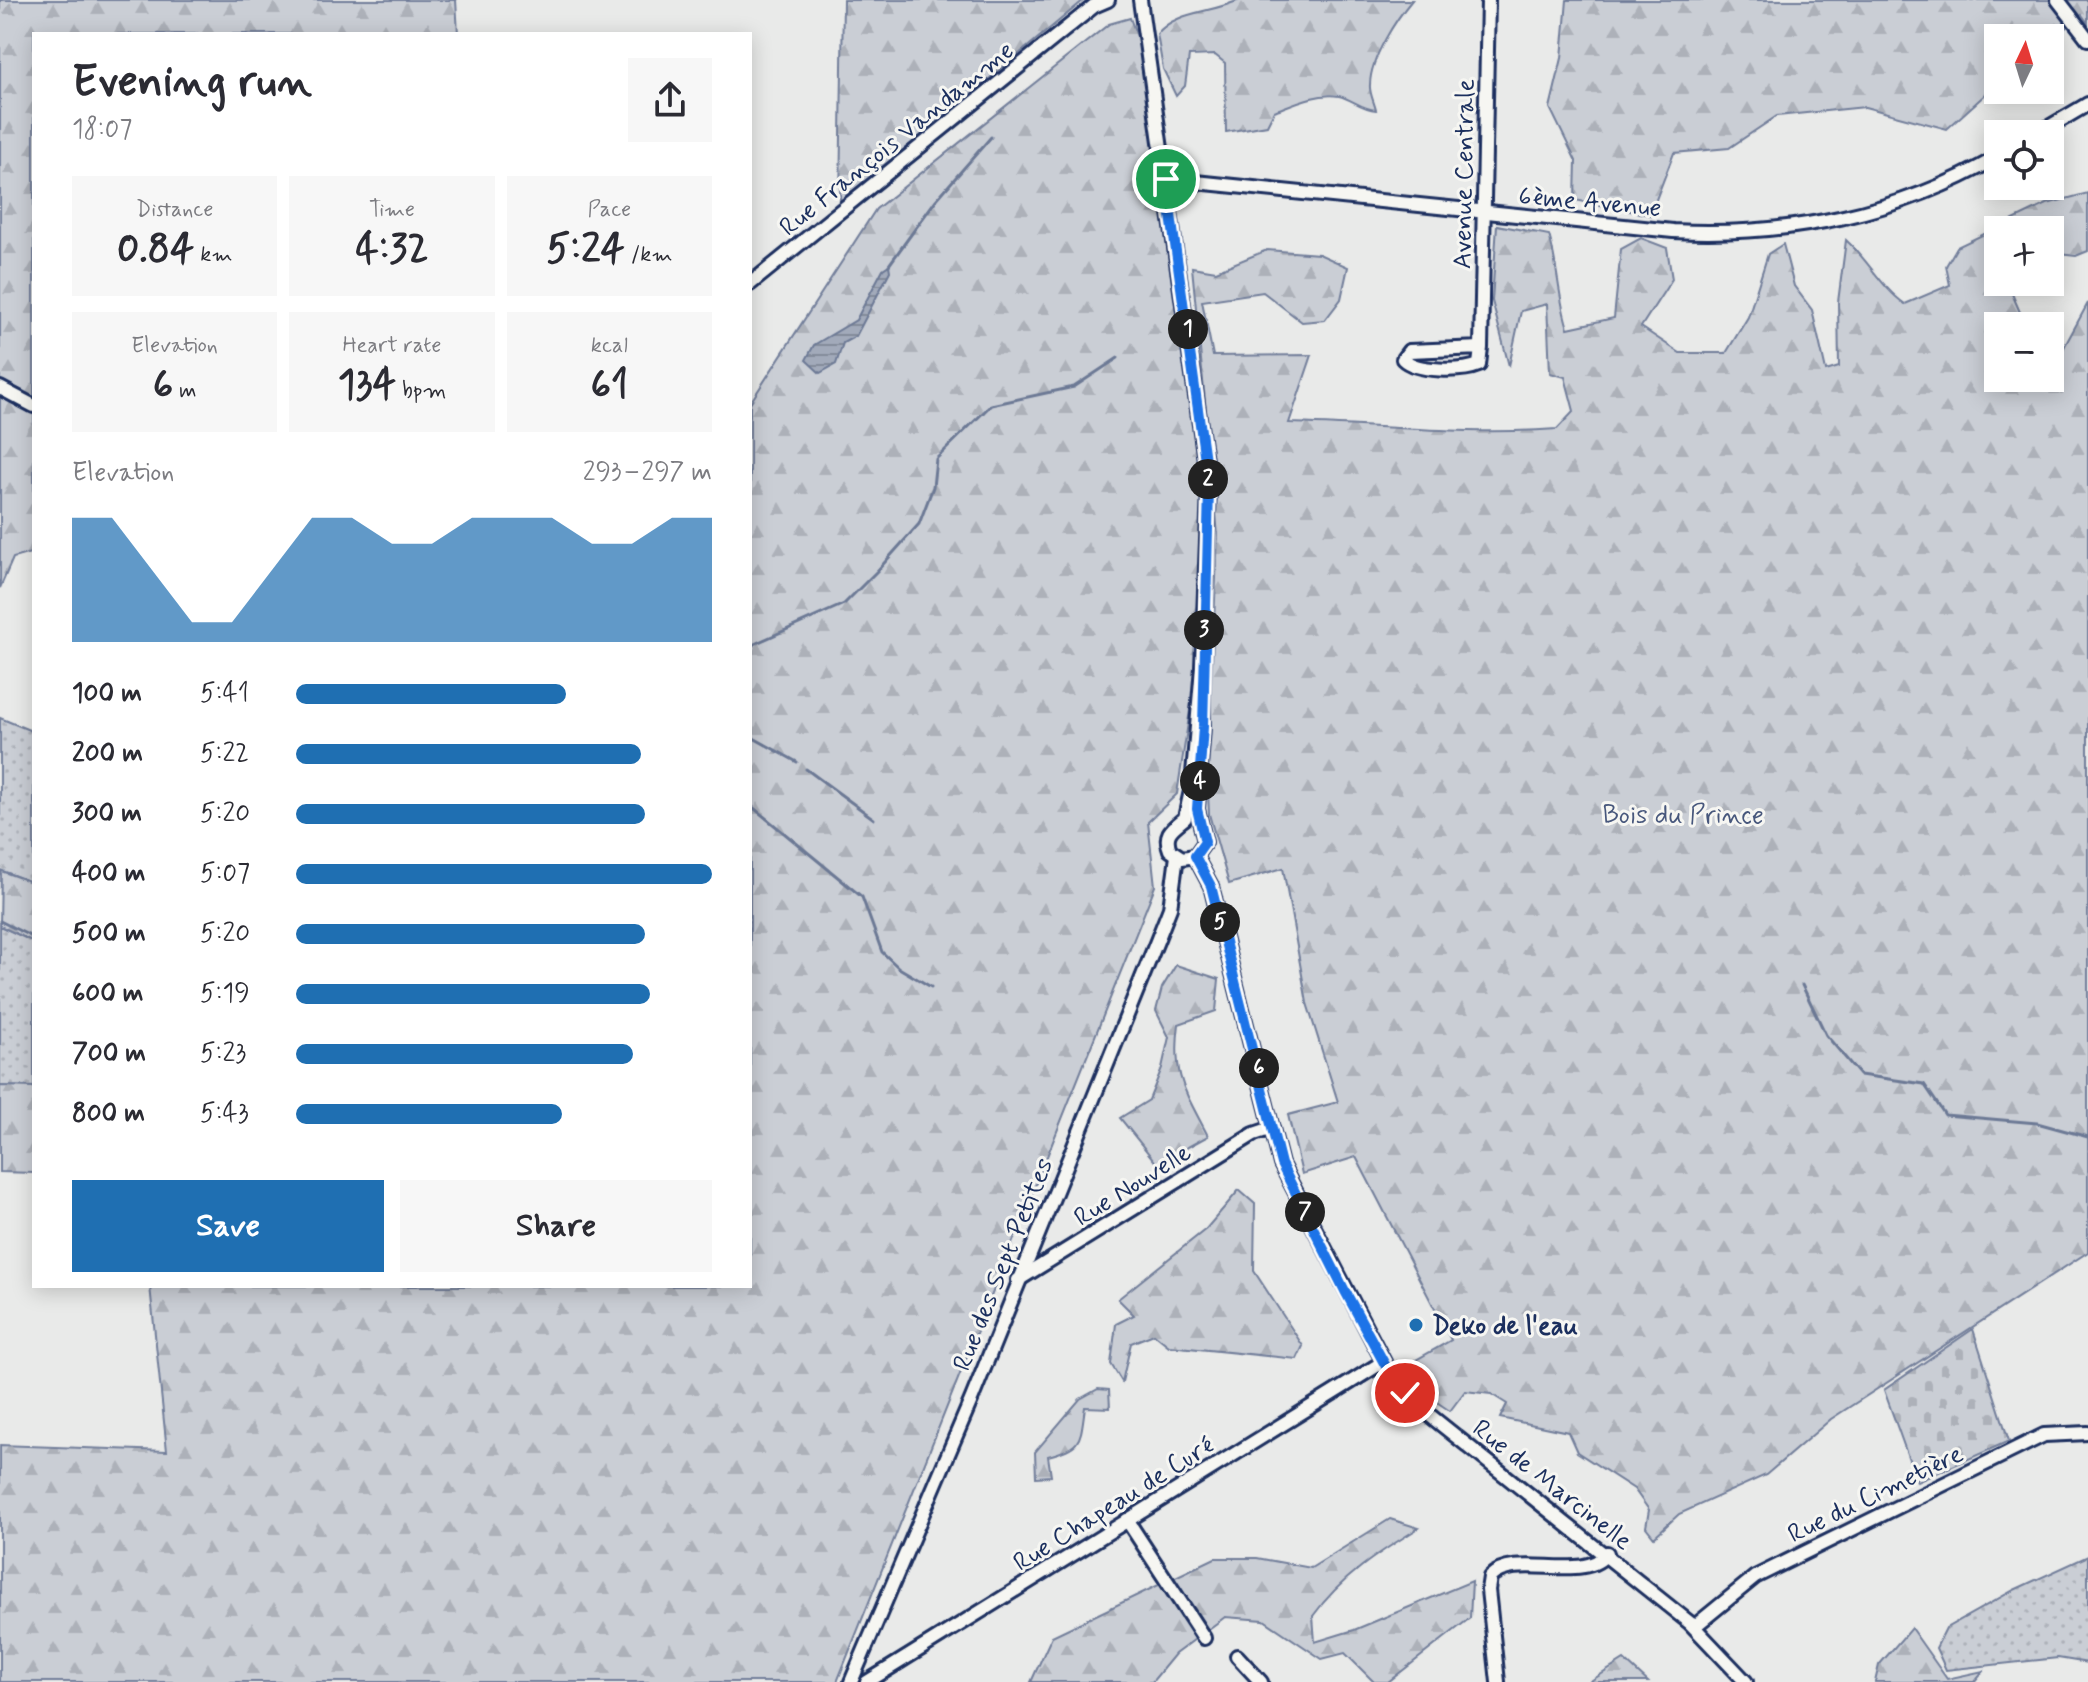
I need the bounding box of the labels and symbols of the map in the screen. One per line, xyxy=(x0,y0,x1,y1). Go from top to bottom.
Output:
north arrow xyxy=(1984,24,2064,104)
street label: Rue François Vandamme xyxy=(773,34,1022,245)
street label: Avenue Centrale xyxy=(1446,78,1484,269)
pin xyxy=(1132,145,1200,213)
street label: 6ème Avenue xyxy=(1517,180,1663,226)
pin: 1 xyxy=(1168,309,1208,349)
pin: 2 xyxy=(1188,459,1228,499)
pin: 3 xyxy=(1184,610,1224,650)
pin: 4 xyxy=(1180,761,1220,801)
park label: Bois du Prince xyxy=(1602,799,1764,833)
pin: 5 xyxy=(1200,902,1240,942)
pin: 6 xyxy=(1239,1048,1279,1088)
street label: Rue Nouvelle xyxy=(1068,1136,1198,1235)
street label: Rue des Sept Petites xyxy=(946,1153,1062,1376)
pin: 7 xyxy=(1285,1192,1325,1232)
place label: Deko de l'eau xyxy=(1432,1310,1578,1344)
marker: Deko de l'eau xyxy=(1407,1316,1425,1334)
pin xyxy=(1371,1359,1439,1427)
street label: Rue de Marcinelle xyxy=(1465,1412,1639,1559)
street label: Rue Chapeau de Curé xyxy=(1007,1429,1221,1580)
street label: Rue du Cimetière xyxy=(1783,1438,1969,1552)

